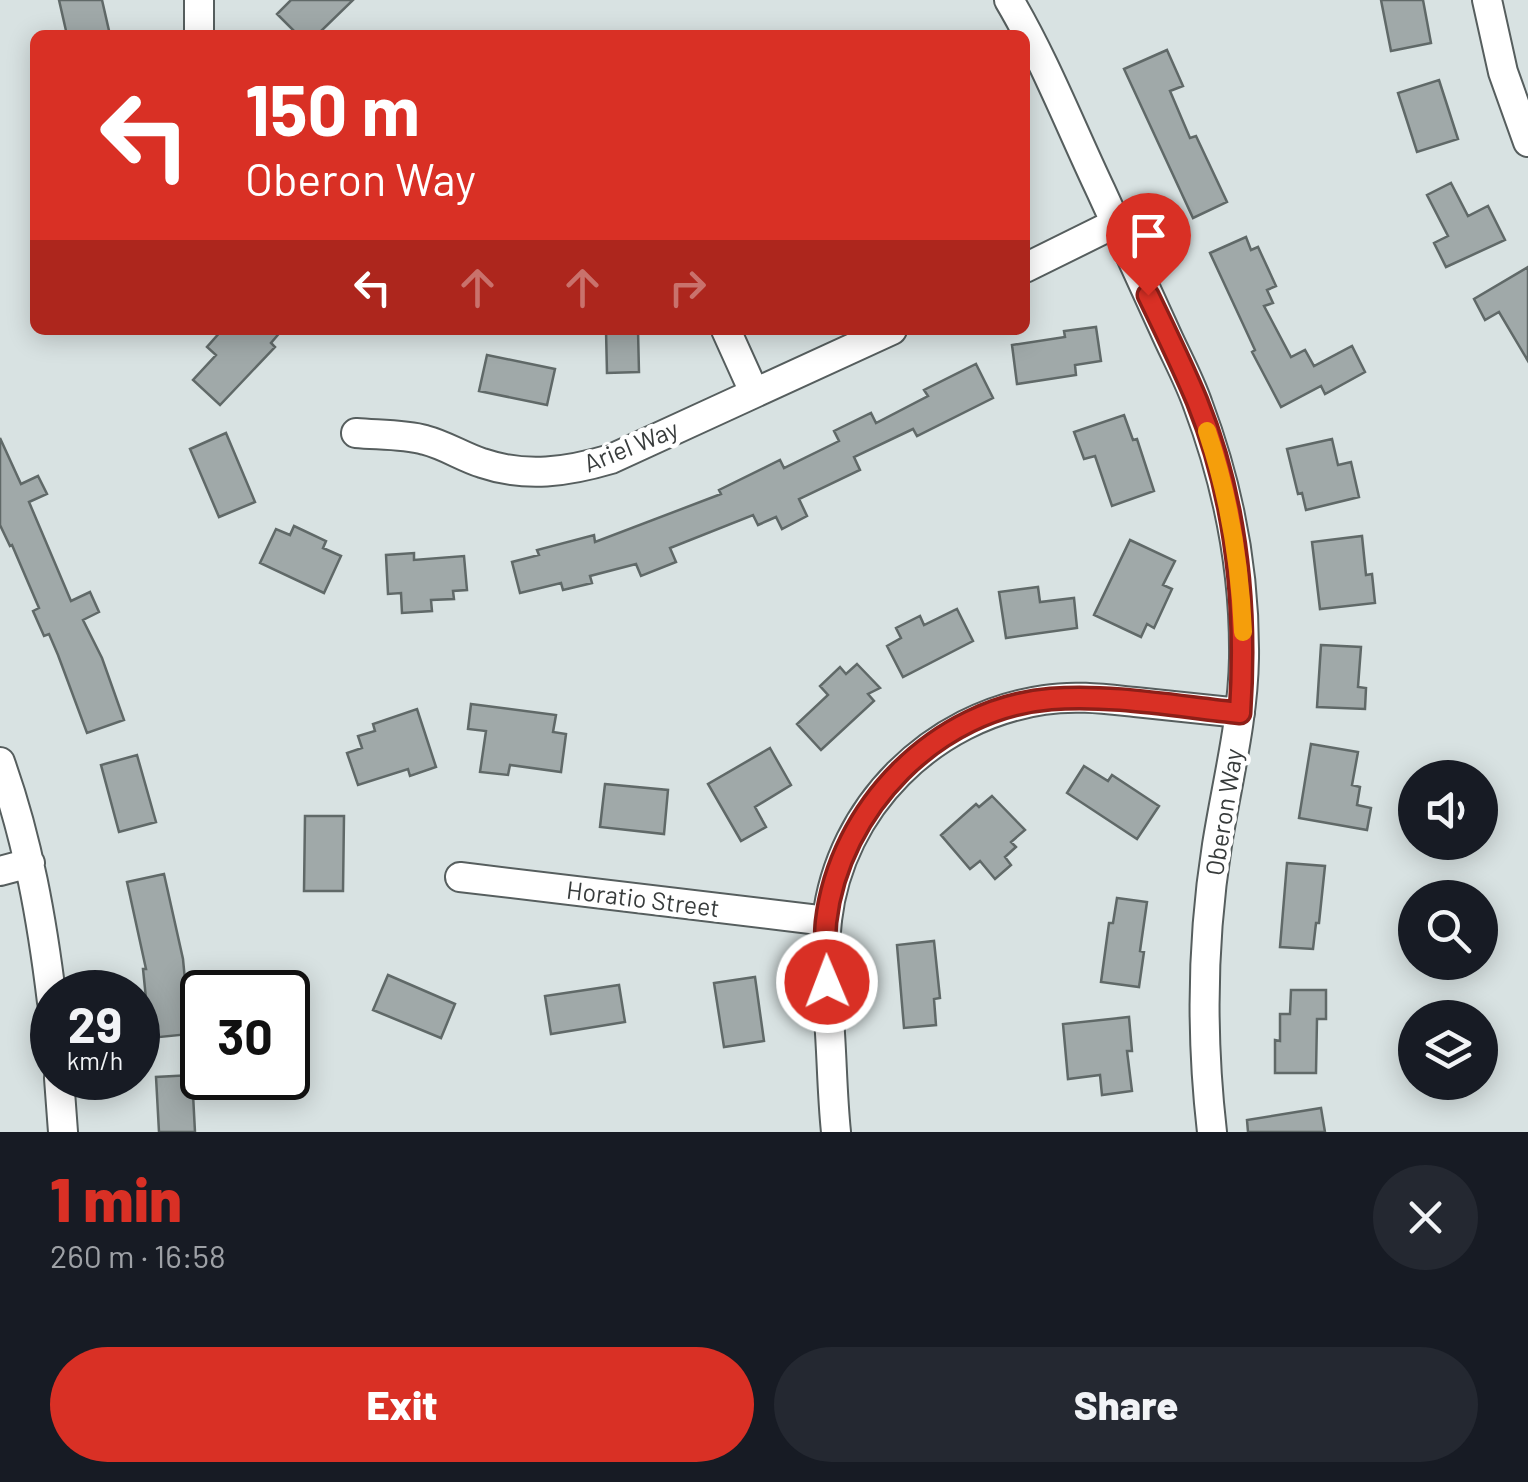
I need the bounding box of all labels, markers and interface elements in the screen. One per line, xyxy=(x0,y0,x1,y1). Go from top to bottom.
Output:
text: 150 m xyxy=(245,66,420,150)
icon: left xyxy=(80,70,210,200)
text: Oberon Way xyxy=(245,151,476,205)
pin xyxy=(1106,193,1191,296)
icon: arrive xyxy=(1121,208,1176,263)
icon: left xyxy=(345,260,400,315)
icon: ahead xyxy=(450,260,505,315)
icon: ahead xyxy=(555,260,610,315)
icon: right xyxy=(660,260,715,315)
street label: Ariel Way xyxy=(579,413,682,478)
street label: Oberon Way xyxy=(1198,746,1248,878)
map controls xyxy=(1398,760,1498,1100)
button: sound xyxy=(1398,760,1498,860)
street label: Horatio Street xyxy=(565,874,721,922)
button: search xyxy=(1398,880,1498,980)
position arrow xyxy=(775,930,879,1034)
speed limit sign: 30 xyxy=(180,970,310,1100)
text: 29 xyxy=(68,993,122,1053)
button: layers xyxy=(1398,1000,1498,1100)
text: km/h xyxy=(67,1045,123,1075)
text: 1 min xyxy=(50,1162,182,1234)
button: close xyxy=(1373,1165,1478,1270)
text: 260 m · 16:58 xyxy=(50,1236,226,1274)
button: Exit xyxy=(50,1347,754,1462)
button: Share xyxy=(774,1347,1478,1462)

